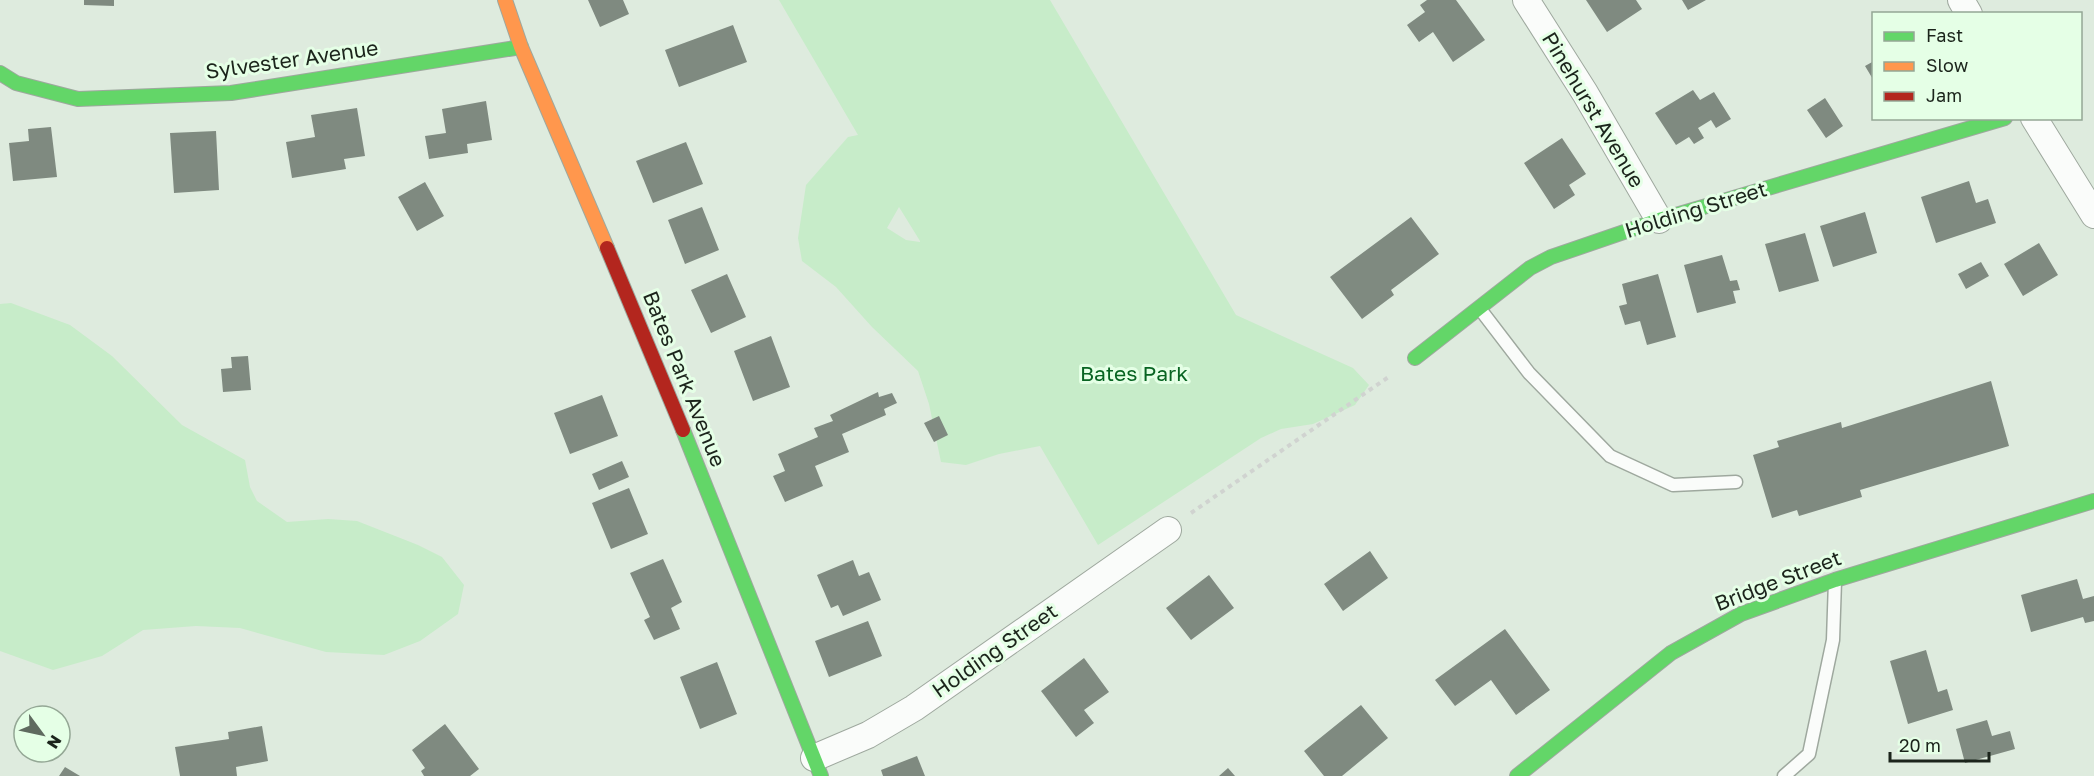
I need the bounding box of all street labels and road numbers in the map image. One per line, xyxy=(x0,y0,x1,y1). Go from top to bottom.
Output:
street label: Pinehurst Avenue xyxy=(1537,27,1651,192)
street label: Sylvester Avenue xyxy=(204,34,380,84)
street label: Holding Street xyxy=(1622,175,1770,243)
street label: Bates Park Avenue xyxy=(638,287,732,470)
street label: Bridge Street xyxy=(1711,544,1845,616)
street label: Holding Street xyxy=(927,597,1062,703)

